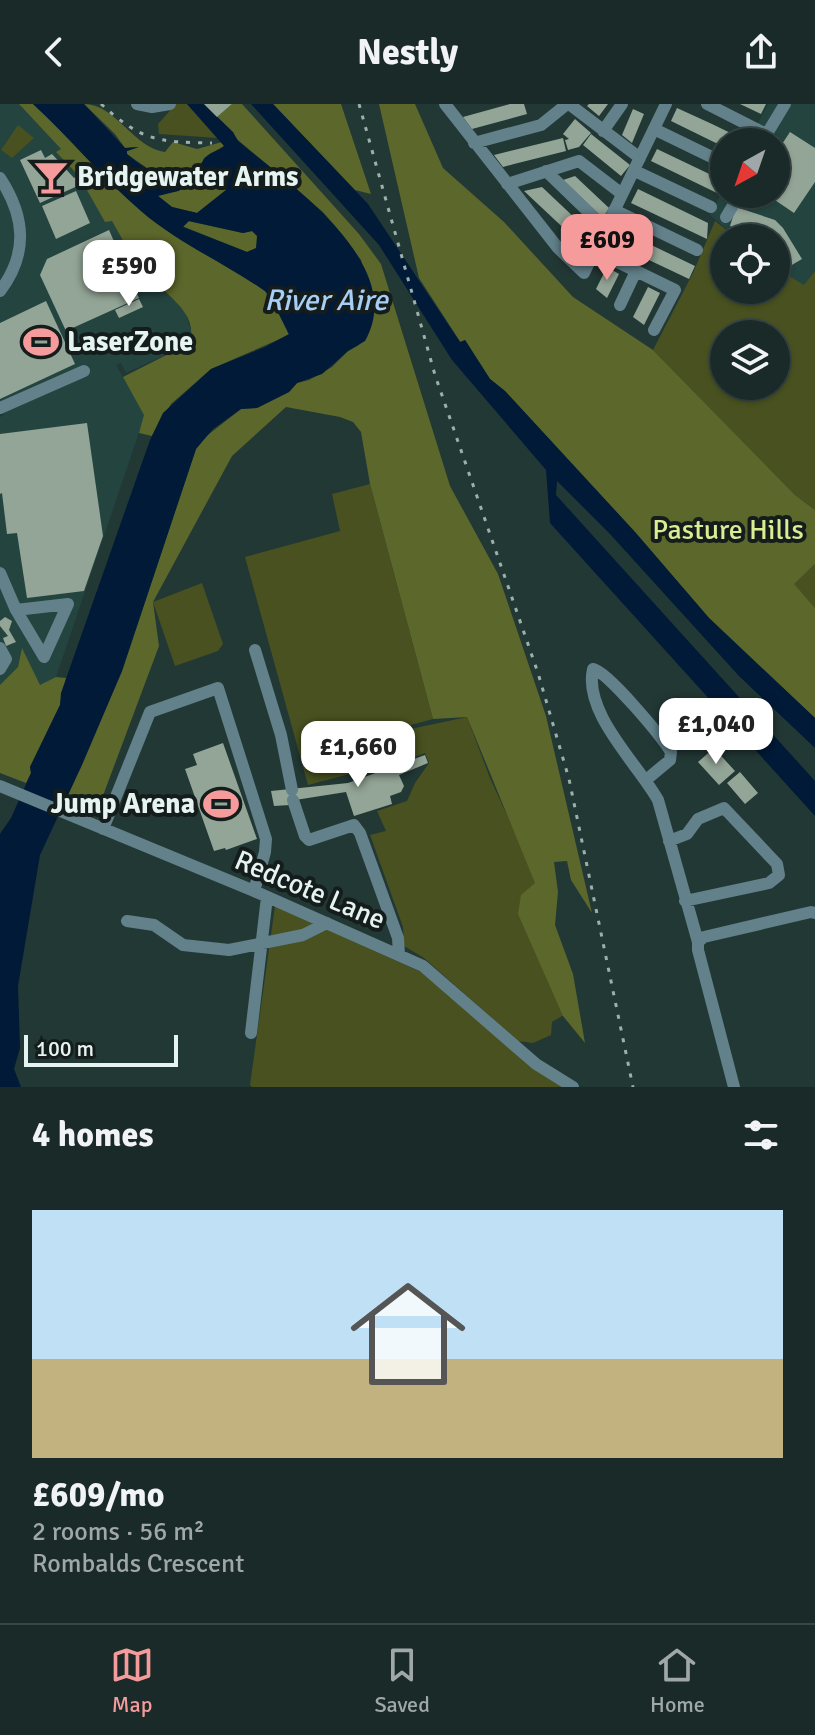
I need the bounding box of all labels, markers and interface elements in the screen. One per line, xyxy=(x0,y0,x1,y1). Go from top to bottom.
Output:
icon: back xyxy=(32,30,76,74)
text: Nestly xyxy=(357,30,458,75)
icon: share xyxy=(739,30,783,74)
north arrow xyxy=(710,128,790,208)
map controls xyxy=(710,128,790,400)
bar icon: Bridgewater Arms xyxy=(32,158,70,196)
place label: Bridgewater Arms xyxy=(77,160,299,194)
pin: £609 xyxy=(560,214,654,282)
text: £609 xyxy=(579,224,635,256)
button: locate xyxy=(710,224,790,304)
pin: £590 xyxy=(82,240,176,308)
text: £590 xyxy=(101,250,157,282)
water label: River Aire xyxy=(264,282,390,319)
button: layers xyxy=(710,320,790,400)
sports icon: LaserZone xyxy=(22,323,60,361)
place label: LaserZone xyxy=(67,325,193,359)
park label: Pasture Hills xyxy=(652,513,804,547)
pin: £1,040 xyxy=(651,698,781,766)
text: £1,040 xyxy=(677,708,755,740)
pin: £1,660 xyxy=(293,721,423,789)
text: £1,660 xyxy=(319,731,397,763)
sports icon: Jump Arena xyxy=(202,785,240,823)
place label: Jump Arena xyxy=(50,787,195,821)
street label: Redcote Lane xyxy=(230,843,390,937)
scale bar xyxy=(24,1031,178,1067)
text: 100 m xyxy=(36,1035,94,1062)
icon: filters xyxy=(739,1113,783,1157)
text: 4 homes xyxy=(32,1114,153,1156)
icon: home xyxy=(336,1262,480,1406)
text: £609/mo xyxy=(32,1474,165,1516)
text: 2 rooms · 56 m² xyxy=(32,1516,205,1548)
text: Rombalds Crescent xyxy=(32,1548,244,1580)
tab: Map xyxy=(110,1643,154,1718)
tab: Saved xyxy=(374,1643,430,1718)
tab: Home xyxy=(650,1643,705,1718)

